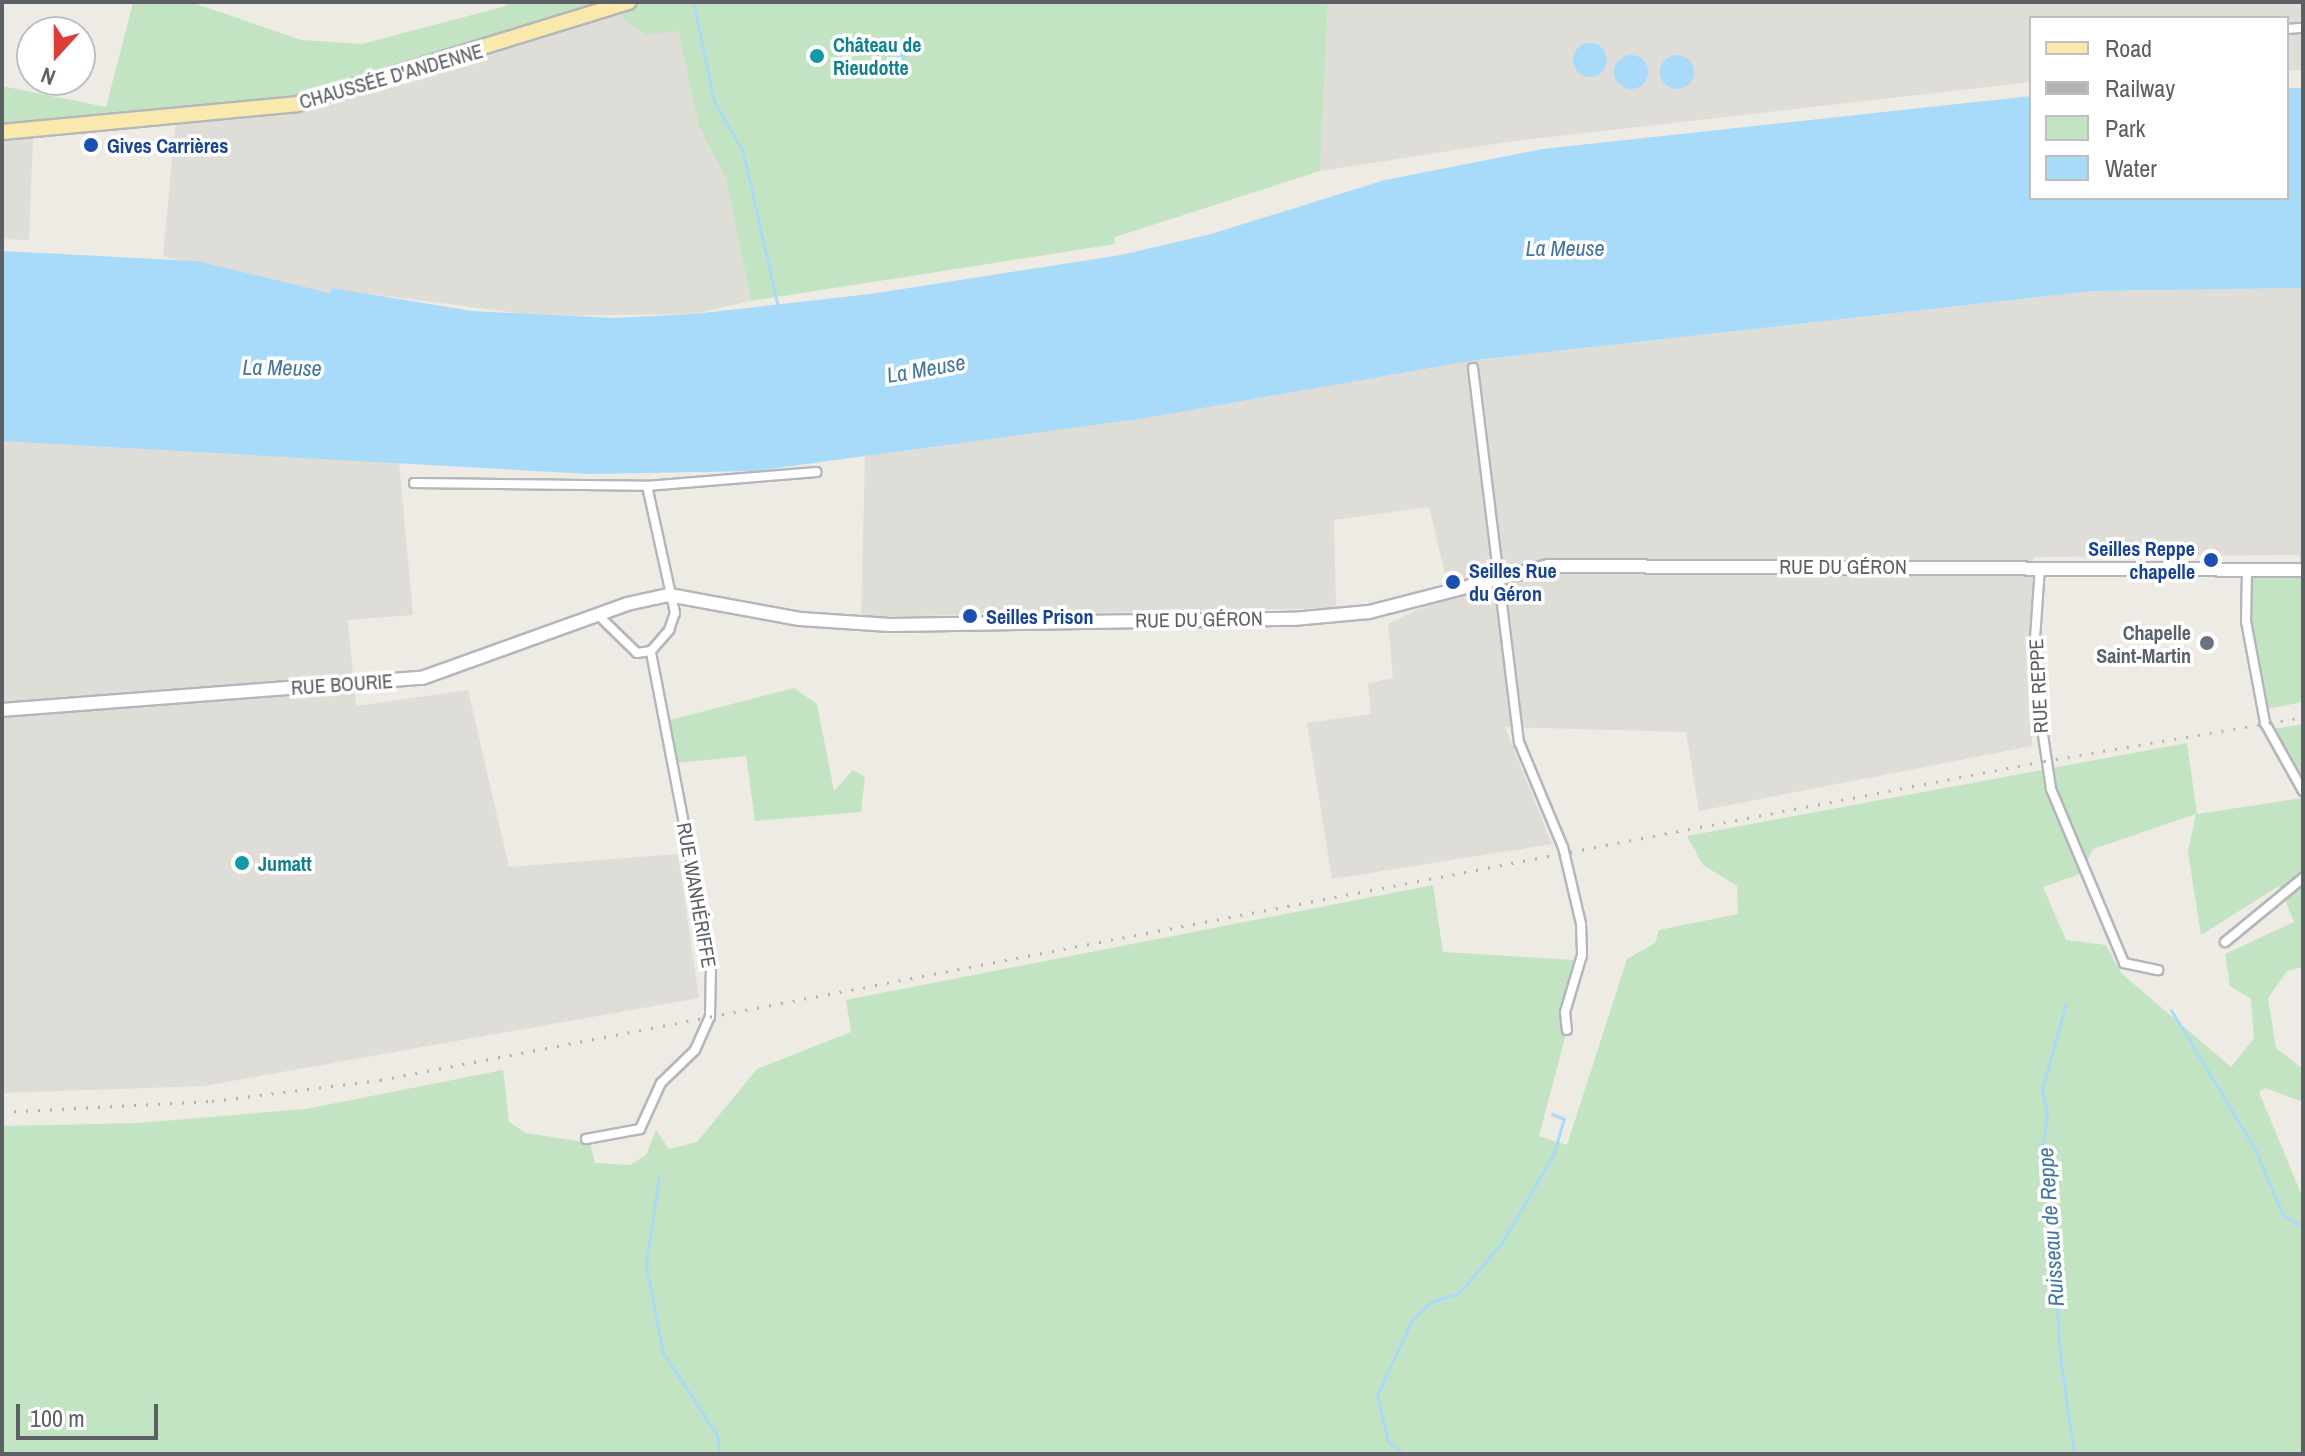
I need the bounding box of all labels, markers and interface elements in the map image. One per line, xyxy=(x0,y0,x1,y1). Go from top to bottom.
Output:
north arrow xyxy=(16,16,96,96)
legend xyxy=(2029,16,2289,200)
place label: Château de Rieudotte xyxy=(833,32,921,79)
text: Road xyxy=(2105,32,2152,64)
street label: CHAUSSÉE D'ANDENNE xyxy=(296,38,486,114)
marker: Château de Rieudotte xyxy=(808,47,826,65)
text: N xyxy=(37,60,60,93)
text: Railway xyxy=(2105,72,2175,104)
text: Park xyxy=(2105,112,2145,144)
place label: Gives Carrières xyxy=(107,133,228,157)
marker: Gives Carrières xyxy=(82,136,100,154)
text: Water xyxy=(2105,152,2157,184)
water label: La Meuse xyxy=(1525,236,1605,262)
water label: La Meuse xyxy=(885,349,967,389)
water label: La Meuse xyxy=(242,354,322,382)
place label: Seilles Reppe chapelle xyxy=(2088,536,2195,583)
marker: Seilles Reppe chapelle xyxy=(2202,551,2220,569)
street label: RUE DU GÉRON xyxy=(1779,554,1907,578)
place label: Seilles Rue du Géron xyxy=(1469,558,1557,605)
marker: Seilles Rue du Géron xyxy=(1444,573,1462,591)
place label: Seilles Prison xyxy=(986,604,1094,628)
street label: RUE DU GÉRON xyxy=(1135,606,1263,632)
marker: Seilles Prison xyxy=(961,607,979,625)
place label: Chapelle Saint-Martin xyxy=(2096,620,2191,667)
marker: Chapelle Saint-Martin xyxy=(2198,634,2216,652)
street label: RUE REPPE xyxy=(2024,638,2052,734)
street label: RUE BOURIE xyxy=(290,668,394,700)
street label: RUE WANHÉRIFFE xyxy=(672,821,722,969)
place label: Jumatt xyxy=(258,851,312,875)
marker: Jumatt xyxy=(233,854,251,872)
water label: Ruisseau de Reppe xyxy=(2032,1147,2070,1307)
scale bar xyxy=(20,1388,162,1438)
text: 100 m xyxy=(30,1402,85,1434)

